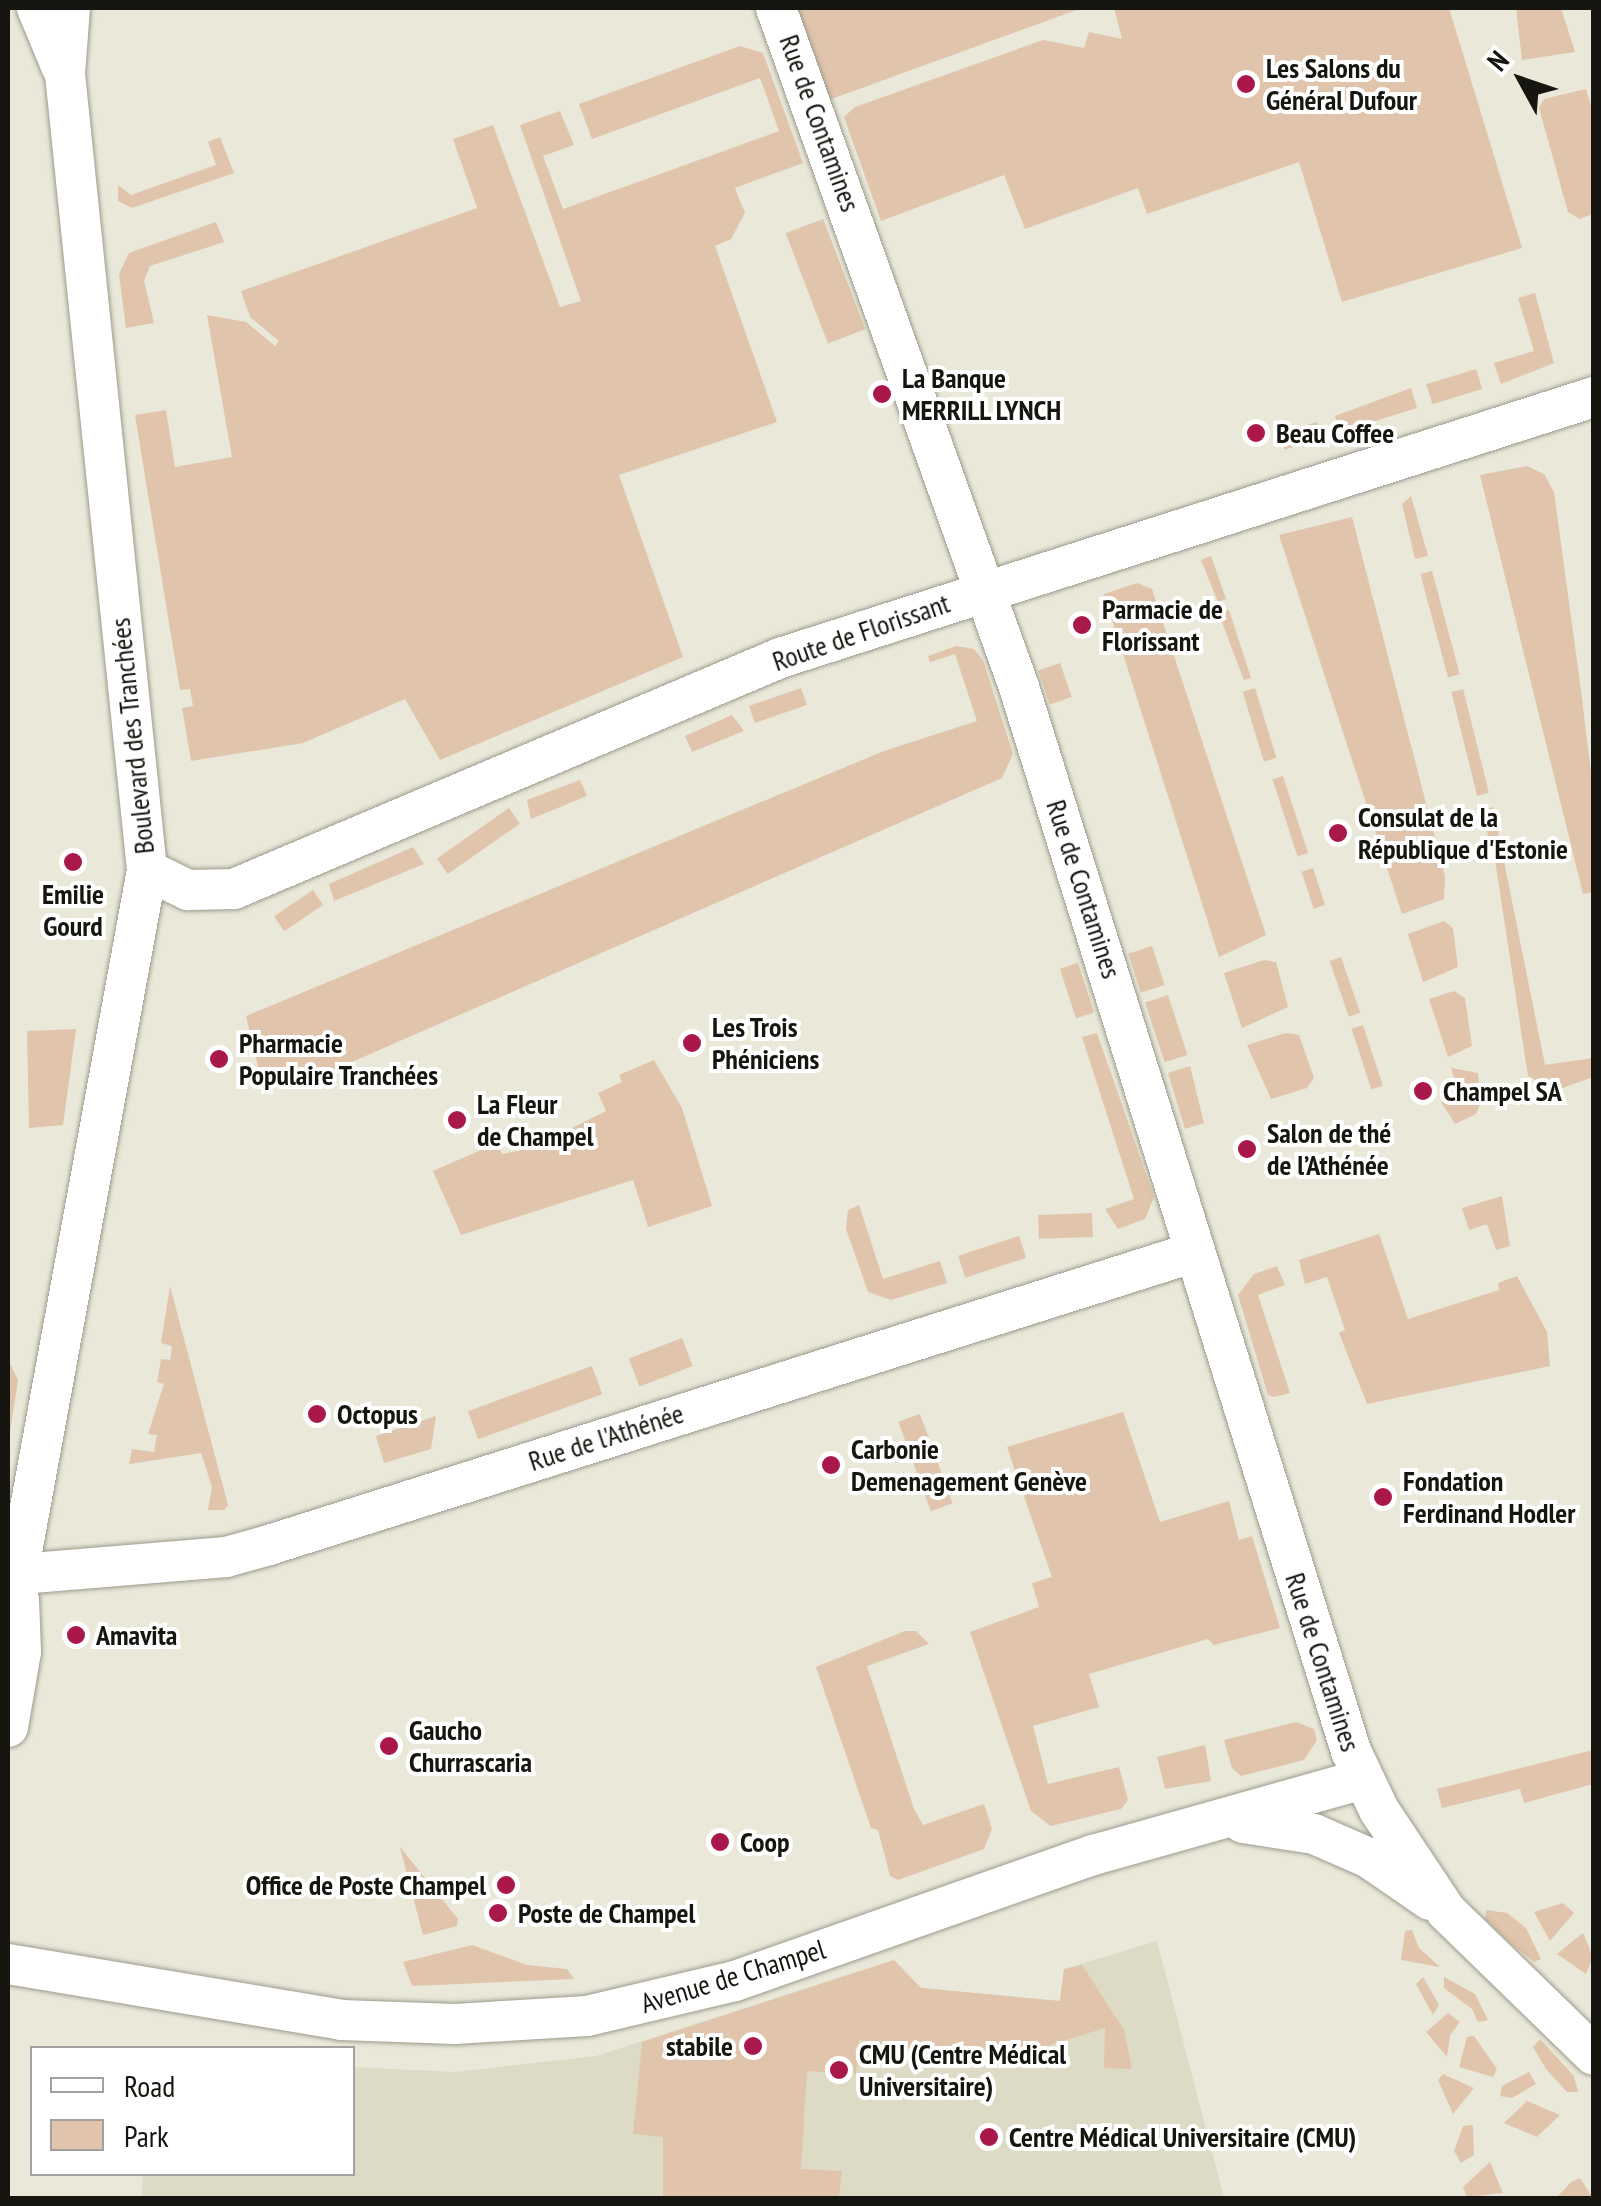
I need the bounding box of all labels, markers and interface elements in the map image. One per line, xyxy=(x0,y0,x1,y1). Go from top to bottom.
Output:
street label: Rue de Contamines xyxy=(772,30,868,216)
north arrow xyxy=(1471,30,1571,130)
text: N xyxy=(1479,43,1517,78)
place label: Les Salons du Général Dufour xyxy=(1266,51,1417,117)
marker: Les Salons du Général Dufour xyxy=(1235,73,1257,95)
place label: La Banque MERRILL LYNCH xyxy=(902,361,1062,427)
marker: La Banque MERRILL LYNCH xyxy=(871,383,893,405)
place label: Beau Coffee xyxy=(1276,416,1395,450)
marker: Beau Coffee xyxy=(1245,422,1267,444)
street label: Route de Florissant xyxy=(768,586,954,678)
place label: Parmacie de Florissant xyxy=(1102,592,1223,658)
marker: Parmacie de Florissant xyxy=(1071,614,1093,636)
street label: Boulevard des Tranchées xyxy=(103,616,161,856)
street label: Rue de Contamines xyxy=(1039,796,1129,982)
place label: Consulat de la République d'Estonie xyxy=(1358,800,1568,866)
marker: Consulat de la République d'Estonie xyxy=(1327,822,1349,844)
marker: Emilie Gourd xyxy=(62,851,84,873)
place label: Emilie Gourd xyxy=(42,877,104,943)
place label: Les Trois Phéniciens xyxy=(712,1010,819,1076)
place label: Pharmacie Populaire Tranchées xyxy=(239,1026,439,1092)
marker: Les Trois Phéniciens xyxy=(681,1032,703,1054)
marker: Pharmacie Populaire Tranchées xyxy=(208,1048,230,1070)
place label: Champel SA xyxy=(1443,1074,1562,1108)
marker: Champel SA xyxy=(1412,1080,1434,1102)
place label: La Fleur de Champel xyxy=(477,1087,594,1153)
marker: La Fleur de Champel xyxy=(446,1109,468,1131)
place label: Salon de thé de l’Athénée xyxy=(1267,1116,1391,1182)
marker: Salon de thé de l’Athénée xyxy=(1236,1138,1258,1160)
street label: Rue de l'Athénée xyxy=(524,1396,688,1478)
place label: Octopus xyxy=(337,1397,418,1431)
marker: Octopus xyxy=(306,1403,328,1425)
place label: Carbonie Demenagement Genève xyxy=(851,1432,1087,1498)
marker: Carbonie Demenagement Genève xyxy=(820,1454,842,1476)
place label: Fondation Ferdinand Hodler xyxy=(1403,1464,1575,1530)
marker: Fondation Ferdinand Hodler xyxy=(1372,1486,1394,1508)
street label: Rue de Contamines xyxy=(1278,1569,1368,1755)
place label: Amavita xyxy=(96,1618,177,1652)
marker: Amavita xyxy=(65,1624,87,1646)
place label: Gaucho Churrascaria xyxy=(409,1713,532,1779)
marker: Gaucho Churrascaria xyxy=(378,1735,400,1757)
place label: Coop xyxy=(740,1825,789,1859)
marker: Coop xyxy=(709,1831,731,1853)
place label: Office de Poste Champel xyxy=(245,1868,486,1902)
marker: Office de Poste Champel xyxy=(495,1874,517,1896)
place label: Poste de Champel xyxy=(518,1896,696,1930)
marker: Poste de Champel xyxy=(487,1902,509,1924)
street label: Avenue de Champel xyxy=(637,1932,829,2020)
place label: stabile xyxy=(666,2029,733,2063)
marker: stabile xyxy=(742,2035,764,2057)
place label: CMU (Centre Médical Universitaire) xyxy=(859,2037,1066,2103)
legend xyxy=(30,2046,355,2176)
marker: CMU (Centre Médical Universitaire) xyxy=(828,2059,850,2081)
text: Road xyxy=(124,2066,175,2105)
text: Park xyxy=(124,2116,169,2155)
place label: Centre Médical Universitaire (CMU) xyxy=(1009,2120,1356,2154)
marker: Centre Médical Universitaire (CMU) xyxy=(978,2126,1000,2148)

